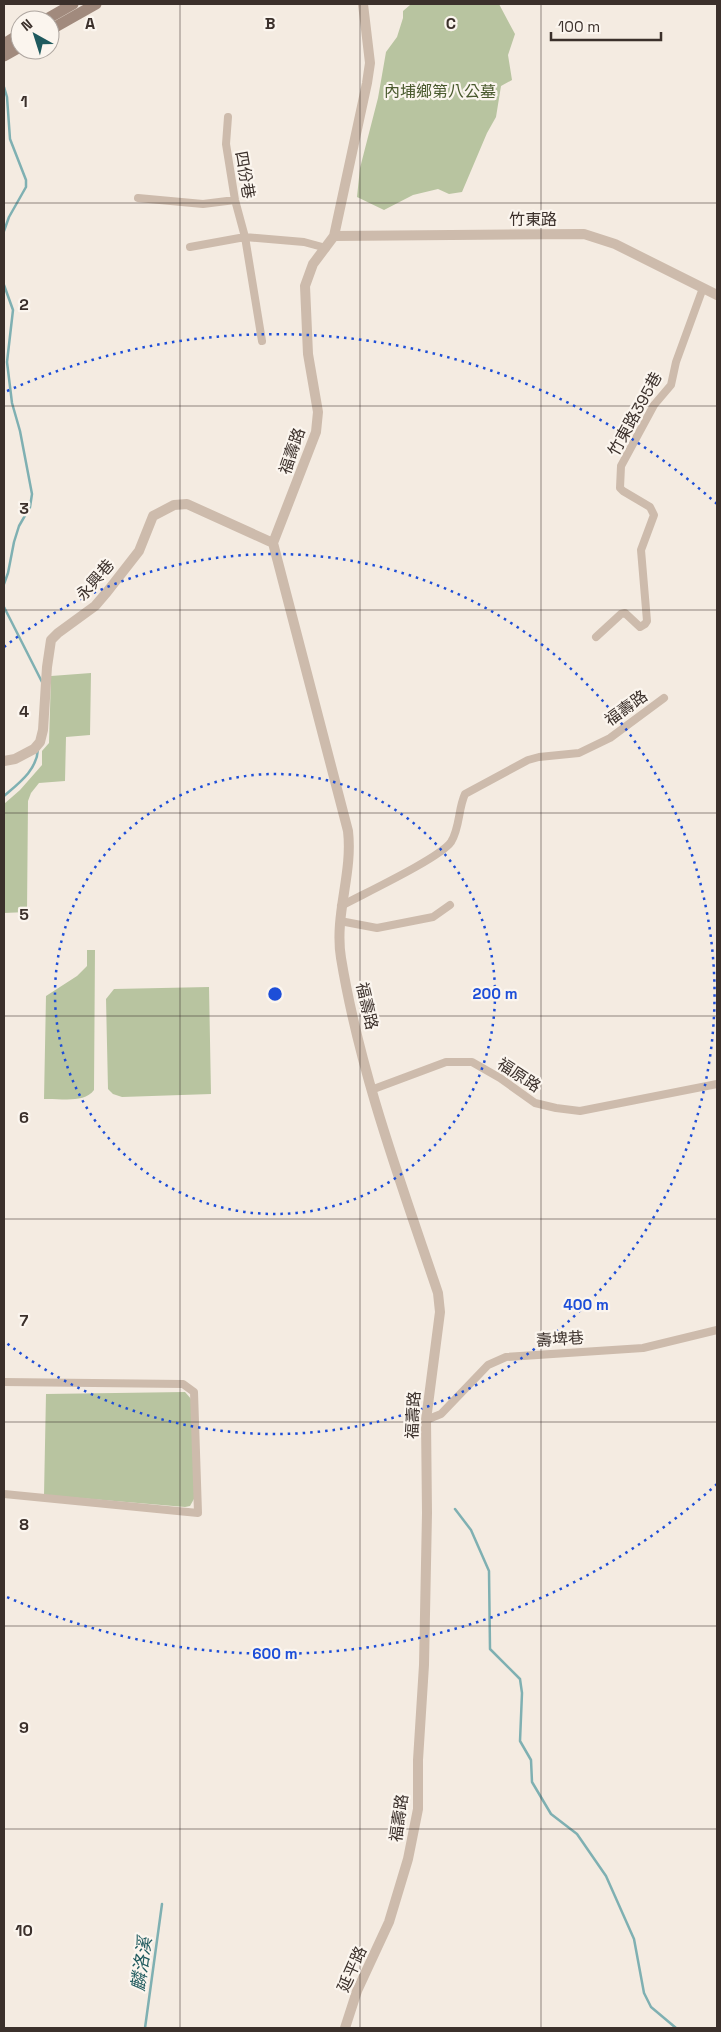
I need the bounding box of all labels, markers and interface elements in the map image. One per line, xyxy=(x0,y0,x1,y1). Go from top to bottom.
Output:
north arrow xyxy=(10,10,60,60)
scale bar xyxy=(551,10,661,42)
text: A xyxy=(85,13,95,34)
text: B xyxy=(265,13,275,34)
text: C xyxy=(446,13,456,34)
text: N xyxy=(18,15,36,35)
text: 100 m xyxy=(558,17,600,36)
park label: 內埔鄉第八公墓 xyxy=(384,81,496,102)
text: 1 xyxy=(20,91,28,112)
street label: 四份巷 xyxy=(230,150,260,200)
street label: 竹東路 xyxy=(509,209,557,230)
text: 2 xyxy=(19,294,29,315)
street label: 竹東路395巷 xyxy=(603,368,667,460)
street label: 福壽路 xyxy=(274,425,310,477)
text: 3 xyxy=(19,498,29,519)
street label: 永興巷 xyxy=(71,555,119,605)
street label: 福壽路 xyxy=(600,685,652,731)
text: 4 xyxy=(19,701,29,722)
text: 5 xyxy=(19,904,29,925)
street label: 福壽路 xyxy=(351,980,383,1032)
text: 200 m xyxy=(473,984,517,1003)
centre of rings xyxy=(266,985,284,1003)
street label: 福原路 xyxy=(493,1053,545,1097)
text: 6 xyxy=(19,1107,29,1128)
text: 400 m xyxy=(563,1295,609,1314)
text: 7 xyxy=(20,1310,29,1331)
street label: 壽埤巷 xyxy=(535,1327,585,1351)
street label: 福壽路 xyxy=(401,1390,425,1440)
text: 8 xyxy=(19,1514,29,1535)
text: 600 m xyxy=(252,1644,298,1663)
text: 9 xyxy=(19,1717,29,1738)
street label: 福壽路 xyxy=(385,1793,413,1843)
text: 10 xyxy=(15,1920,33,1941)
water label: 麟洛溪 xyxy=(126,1933,157,1992)
street label: 延平路 xyxy=(333,1943,371,1995)

